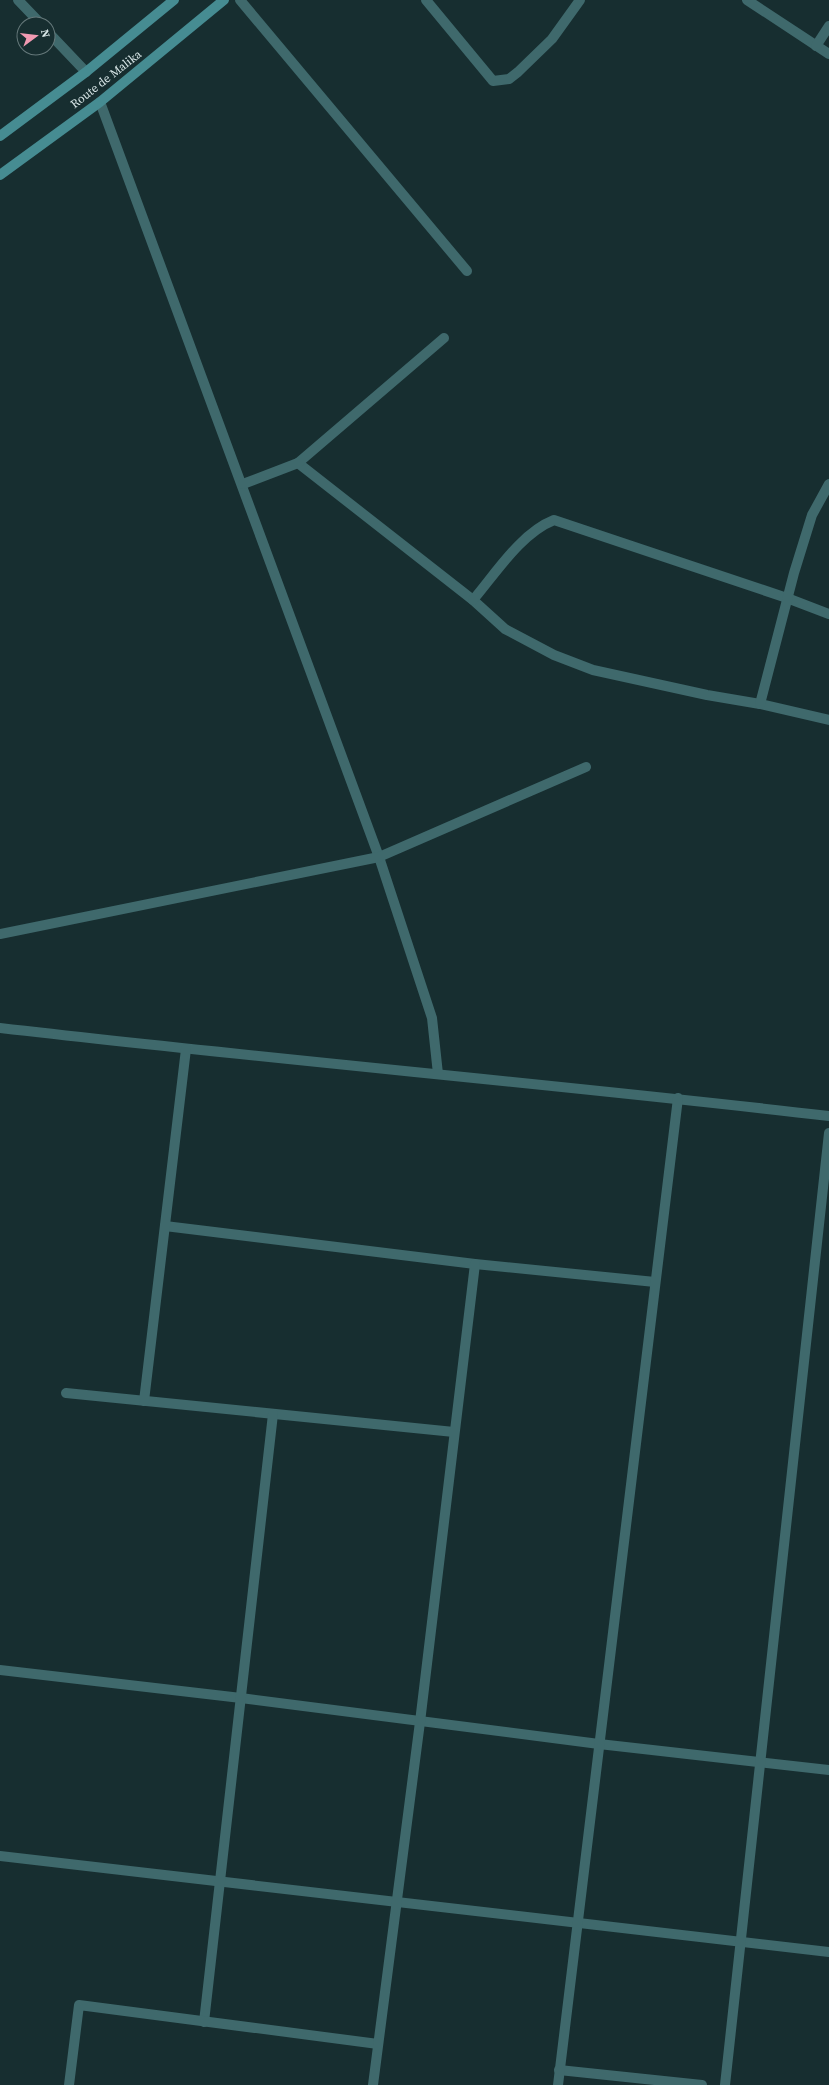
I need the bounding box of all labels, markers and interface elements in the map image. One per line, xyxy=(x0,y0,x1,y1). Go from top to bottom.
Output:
north arrow xyxy=(16,16,56,56)
text: N xyxy=(37,28,53,39)
street label: Route de Malika xyxy=(67,46,146,112)

